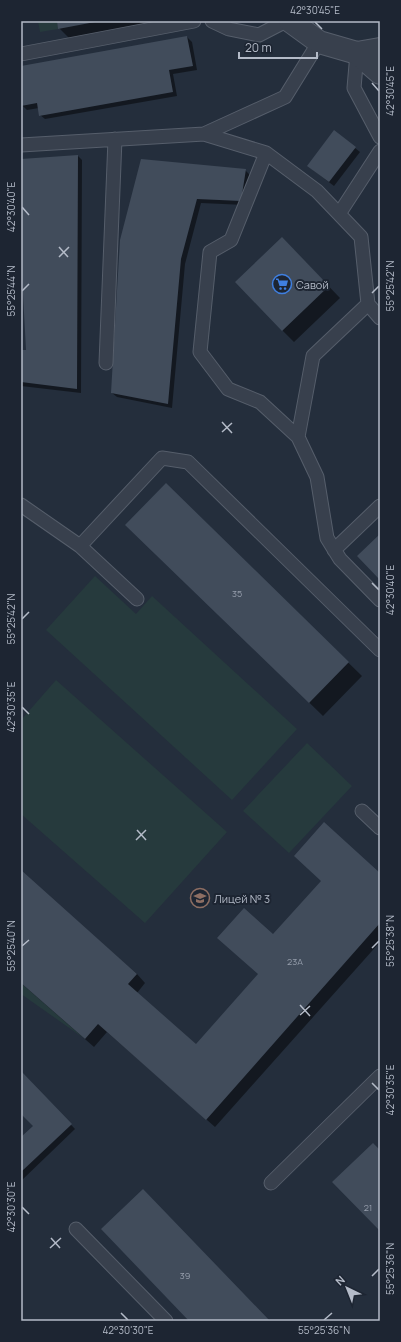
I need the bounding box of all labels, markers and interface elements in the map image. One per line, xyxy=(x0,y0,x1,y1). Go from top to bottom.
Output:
text: 42°30'45"E xyxy=(290,3,340,17)
scale bar xyxy=(239,34,317,60)
text: 20 m xyxy=(245,39,272,56)
text: 42°30'45"E xyxy=(383,66,397,116)
text: 42°30'40"E xyxy=(4,182,18,232)
text: 55°25'42"N xyxy=(383,260,397,311)
text: 55°25'44"N xyxy=(4,265,18,316)
supermarket icon: Савой xyxy=(271,273,293,295)
place label: Савой xyxy=(296,277,329,292)
text: 42°30'40"E xyxy=(383,565,397,615)
house number: 35 xyxy=(232,587,242,600)
text: 55°25'42"N xyxy=(4,593,18,644)
text: 42°30'35"E xyxy=(4,681,18,732)
school or university icon: Лицей № 3 xyxy=(189,887,211,909)
place label: Лицей № 3 xyxy=(214,891,270,906)
text: 55°25'38"N xyxy=(383,915,397,967)
text: 55°25'40"N xyxy=(4,920,18,972)
house number: 23А xyxy=(287,955,303,968)
text: 42°30'35"E xyxy=(383,1064,397,1115)
text: 42°30'30"E xyxy=(4,1181,18,1233)
house number: 21 xyxy=(364,1201,372,1214)
text: 55°25'36"N xyxy=(383,1243,397,1295)
north arrow xyxy=(327,1268,367,1308)
house number: 39 xyxy=(180,1269,190,1282)
text: N xyxy=(332,1272,348,1289)
text: 42°30'30"E xyxy=(102,1323,154,1337)
text: 55°25'36"N xyxy=(298,1323,350,1337)

